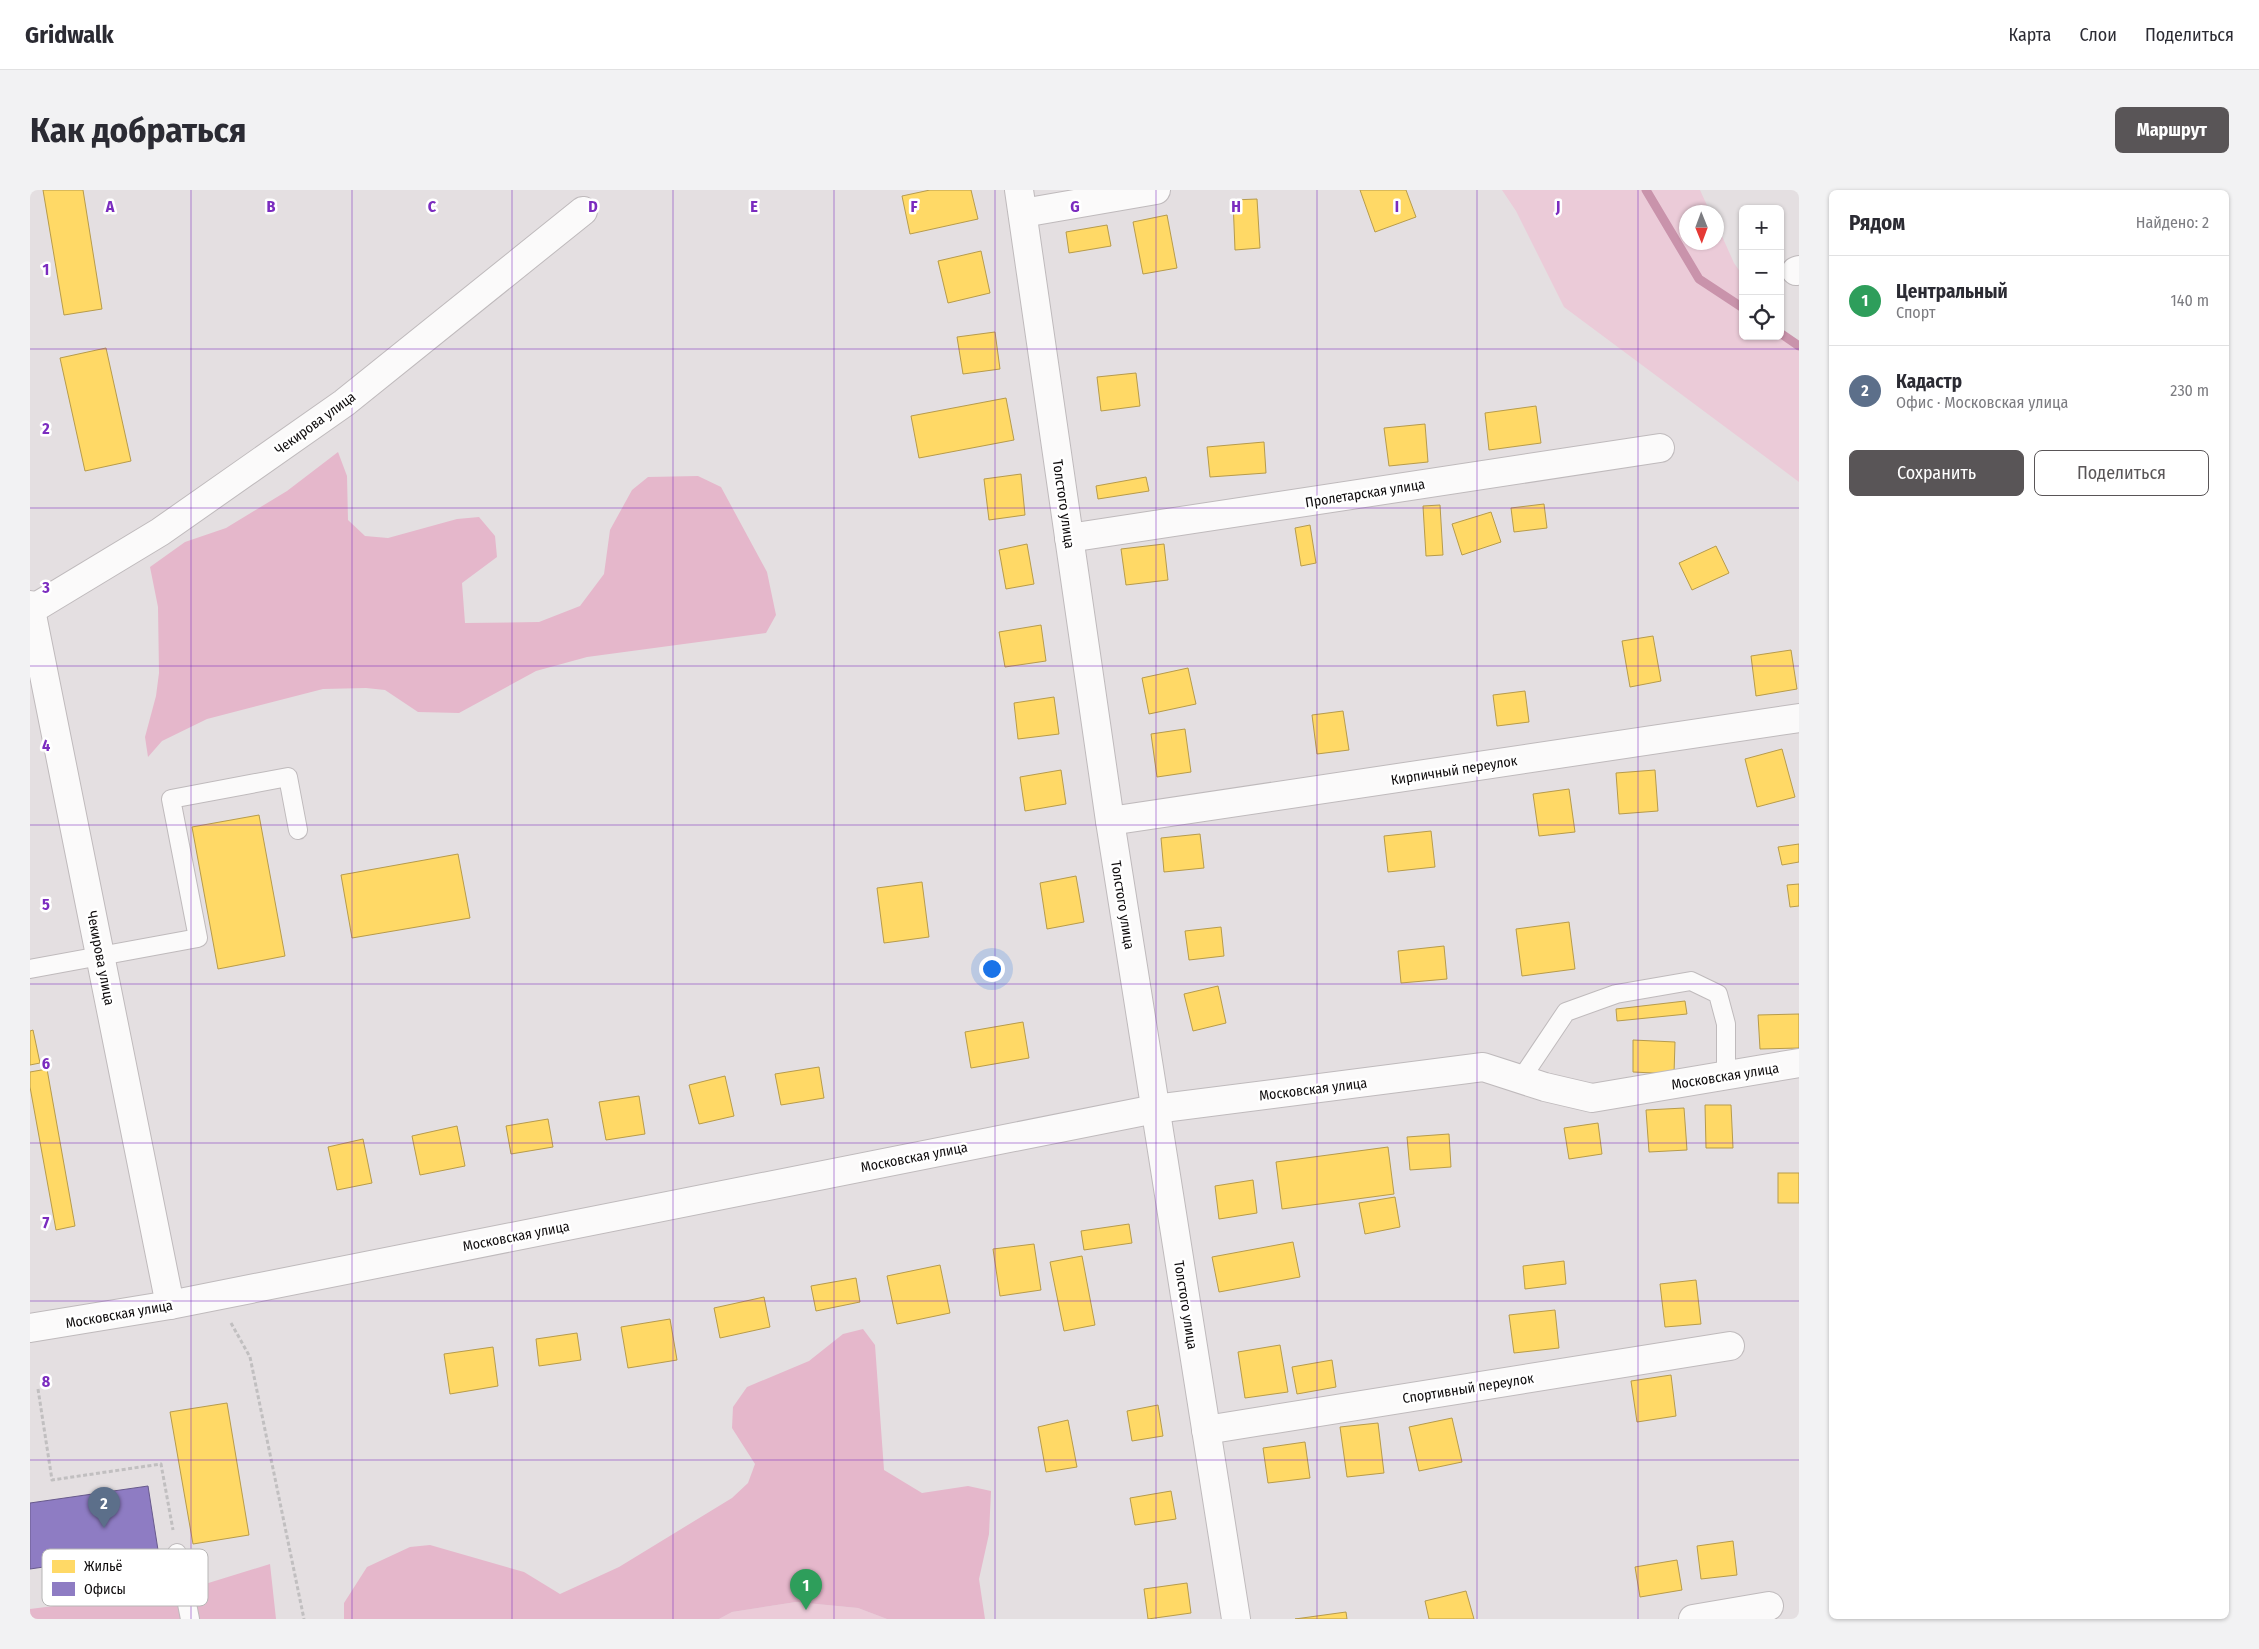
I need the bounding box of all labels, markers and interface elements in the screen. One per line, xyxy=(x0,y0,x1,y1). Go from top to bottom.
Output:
text: Gridwalk xyxy=(25,21,114,49)
text: Карта xyxy=(2008,24,2051,46)
text: Слои xyxy=(2079,24,2117,46)
text: Поделиться xyxy=(2145,24,2234,46)
button: Маршрут xyxy=(2115,107,2229,153)
text: Как добраться xyxy=(30,109,247,151)
text: A xyxy=(105,197,115,216)
text: B xyxy=(267,197,276,216)
text: C xyxy=(428,197,437,216)
text: D xyxy=(588,197,598,216)
text: E xyxy=(750,197,758,216)
text: F xyxy=(910,197,918,216)
text: G xyxy=(1070,197,1080,216)
text: H xyxy=(1231,197,1241,216)
text: I xyxy=(1395,197,1399,216)
text: J xyxy=(1555,197,1560,216)
north arrow xyxy=(1679,205,1724,250)
map controls xyxy=(1739,205,1784,340)
button: + xyxy=(1739,205,1784,250)
text: Рядом xyxy=(1849,210,1905,236)
text: Найдено: 2 xyxy=(2136,213,2209,232)
button: − xyxy=(1739,250,1784,295)
text: 1 xyxy=(43,260,49,279)
text: Центральный xyxy=(1896,280,2008,303)
text: 1 xyxy=(1862,291,1868,310)
text: 140 m xyxy=(2171,291,2209,310)
button: locate xyxy=(1739,295,1784,340)
text: Спорт xyxy=(1896,303,1935,322)
text: Кадастр xyxy=(1896,370,1962,393)
text: 2 xyxy=(1861,381,1869,400)
text: 230 m xyxy=(2170,381,2209,400)
street label: Чекирова улица xyxy=(272,388,359,458)
text: Офис · Московская улица xyxy=(1896,393,2068,412)
text: 2 xyxy=(41,419,50,438)
button: Сохранить xyxy=(1849,450,2024,496)
button: Поделиться xyxy=(2034,450,2209,496)
street label: Толстого улица xyxy=(1049,459,1078,550)
street label: Пролетарская улица xyxy=(1304,476,1426,511)
text: 3 xyxy=(41,578,50,597)
text: 4 xyxy=(42,736,50,755)
street label: Кирпичный переулок xyxy=(1390,752,1519,789)
street label: Толстого улица xyxy=(1107,859,1138,951)
text: 5 xyxy=(42,895,50,914)
street label: Чекирова улица xyxy=(83,910,118,1007)
your location xyxy=(979,956,1005,982)
text: 6 xyxy=(42,1054,50,1073)
street label: Московская улица xyxy=(1670,1060,1780,1093)
street label: Московская улица xyxy=(1258,1074,1368,1105)
street label: Московская улица xyxy=(859,1139,969,1176)
text: 7 xyxy=(43,1213,50,1232)
street label: Московская улица xyxy=(461,1218,571,1255)
street label: Толстого улица xyxy=(1170,1259,1201,1351)
street label: Московская улица xyxy=(64,1297,174,1332)
street label: Спортивный переулок xyxy=(1401,1370,1535,1407)
text: 8 xyxy=(42,1372,51,1391)
pin: 2 xyxy=(88,1487,120,1528)
legend xyxy=(42,1549,208,1606)
text: Жильё xyxy=(84,1558,123,1575)
pin: 1 xyxy=(790,1569,822,1610)
text: Офисы xyxy=(84,1581,126,1598)

